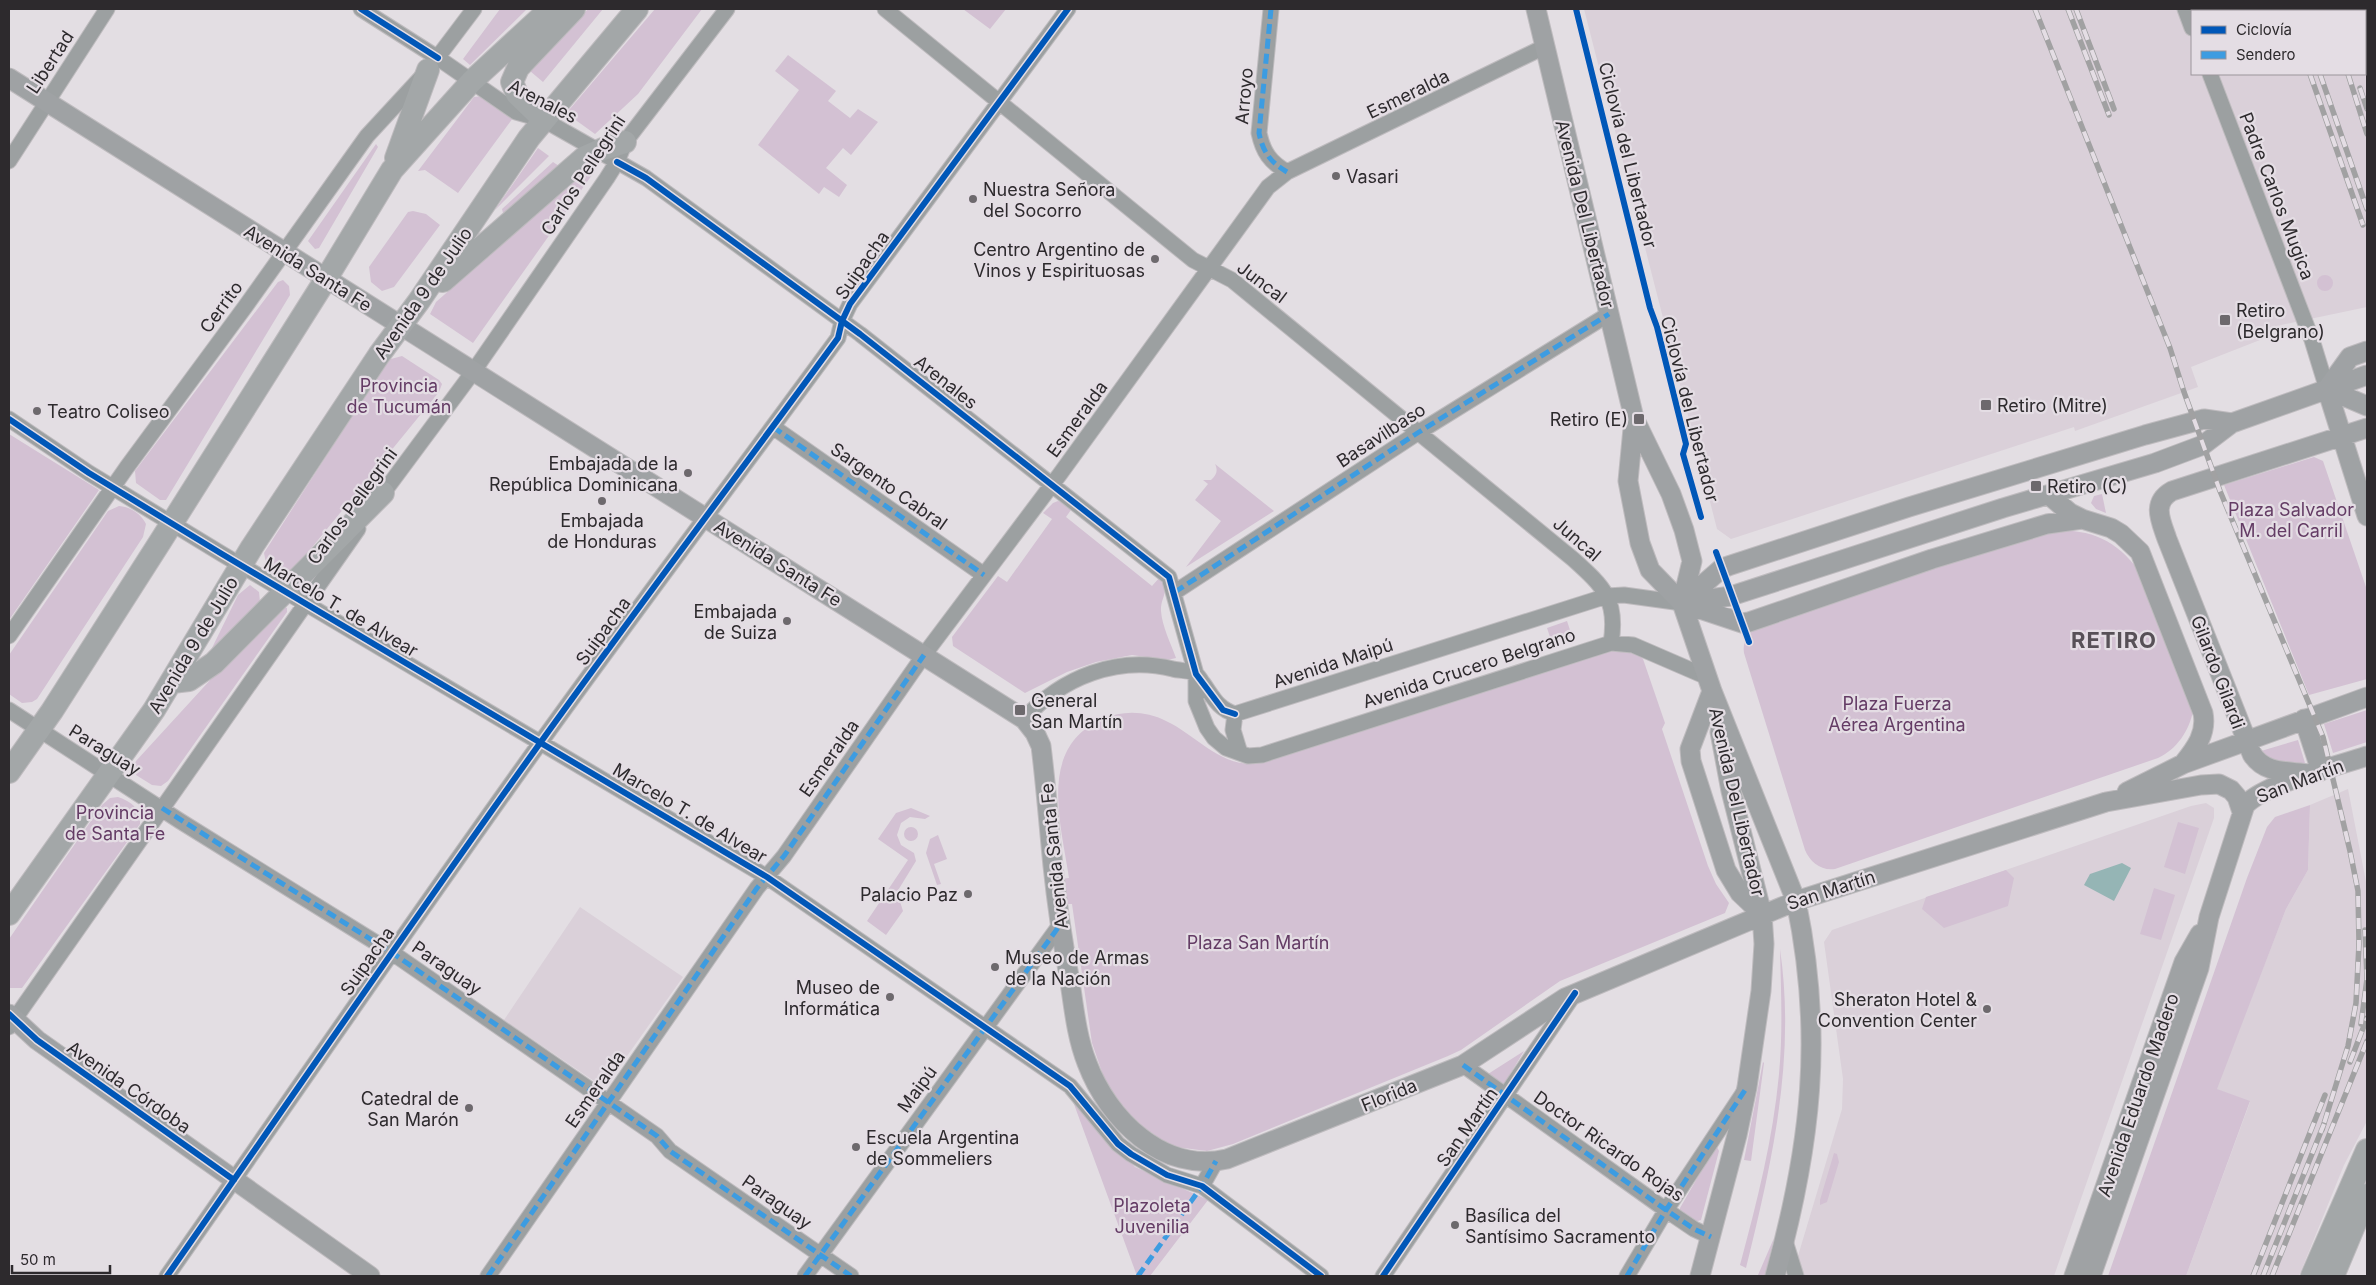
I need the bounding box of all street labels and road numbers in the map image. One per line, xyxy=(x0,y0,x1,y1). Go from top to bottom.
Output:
street label: Libertad xyxy=(22,27,78,97)
street label: Ciclovia del Libertador xyxy=(1595,60,1661,250)
street label: Esmeralda xyxy=(1363,65,1453,123)
street label: Arroyo xyxy=(1231,67,1257,125)
street label: Arenales xyxy=(505,75,581,127)
street label: Padre Carlos Mugica xyxy=(2235,109,2319,283)
street label: Carlos Pellegrini xyxy=(536,111,630,239)
street label: Avenida Del Libertador xyxy=(1551,118,1619,311)
street label: Avenida Santa Fe xyxy=(240,220,376,316)
street label: Avenida 9 de Julio xyxy=(370,223,476,363)
street label: Suipacha xyxy=(831,227,893,303)
street label: Juncal xyxy=(1233,257,1291,307)
street label: Cerrito xyxy=(195,277,247,337)
street label: Ciclovía del Libertador xyxy=(1657,314,1723,504)
street label: Arenales xyxy=(910,351,982,413)
street label: Esmeralda xyxy=(1042,377,1112,461)
street label: Basavilbaso xyxy=(1333,399,1429,471)
street label: Sargento Cabral xyxy=(827,438,951,534)
street label: Carlos Pellegrini xyxy=(303,444,401,568)
street label: Juncal xyxy=(1549,513,1605,565)
street label: Avenida Santa Fe xyxy=(710,515,846,611)
street label: Marcelo T. de Alvear xyxy=(260,553,422,661)
street label: Avenida 9 de Julio xyxy=(144,573,242,717)
street label: Suipacha xyxy=(571,593,635,669)
street label: Gilardo Gilardi xyxy=(2187,612,2249,732)
street label: Avenida Crucero Belgrano xyxy=(1360,624,1578,712)
street label: Avenida Maipú xyxy=(1270,634,1396,692)
street label: Avenida Del Libertador xyxy=(1705,705,1769,899)
street label: Esmeralda xyxy=(795,716,863,800)
street label: Paraguay xyxy=(65,720,145,780)
street label: San Martín xyxy=(2253,755,2347,807)
street label: Marcelo T. de Alvear xyxy=(609,759,771,867)
street label: Avenida Santa Fe xyxy=(1036,782,1072,930)
street label: San Martín xyxy=(1784,866,1878,914)
street label: Suipacha xyxy=(336,923,398,999)
street label: Paraguay xyxy=(408,936,486,1000)
street label: Avenida Eduardo Madero xyxy=(2093,991,2183,1199)
street label: Avenida Córdoba xyxy=(63,1036,195,1138)
street label: Esmeralda xyxy=(561,1047,629,1131)
street label: Maipú xyxy=(893,1062,941,1116)
street label: Florida xyxy=(1358,1074,1420,1116)
street label: San Martín xyxy=(1432,1083,1502,1171)
street label: Doctor Ricardo Rojas xyxy=(1530,1086,1688,1206)
street label: Paraguay xyxy=(738,1170,816,1234)

